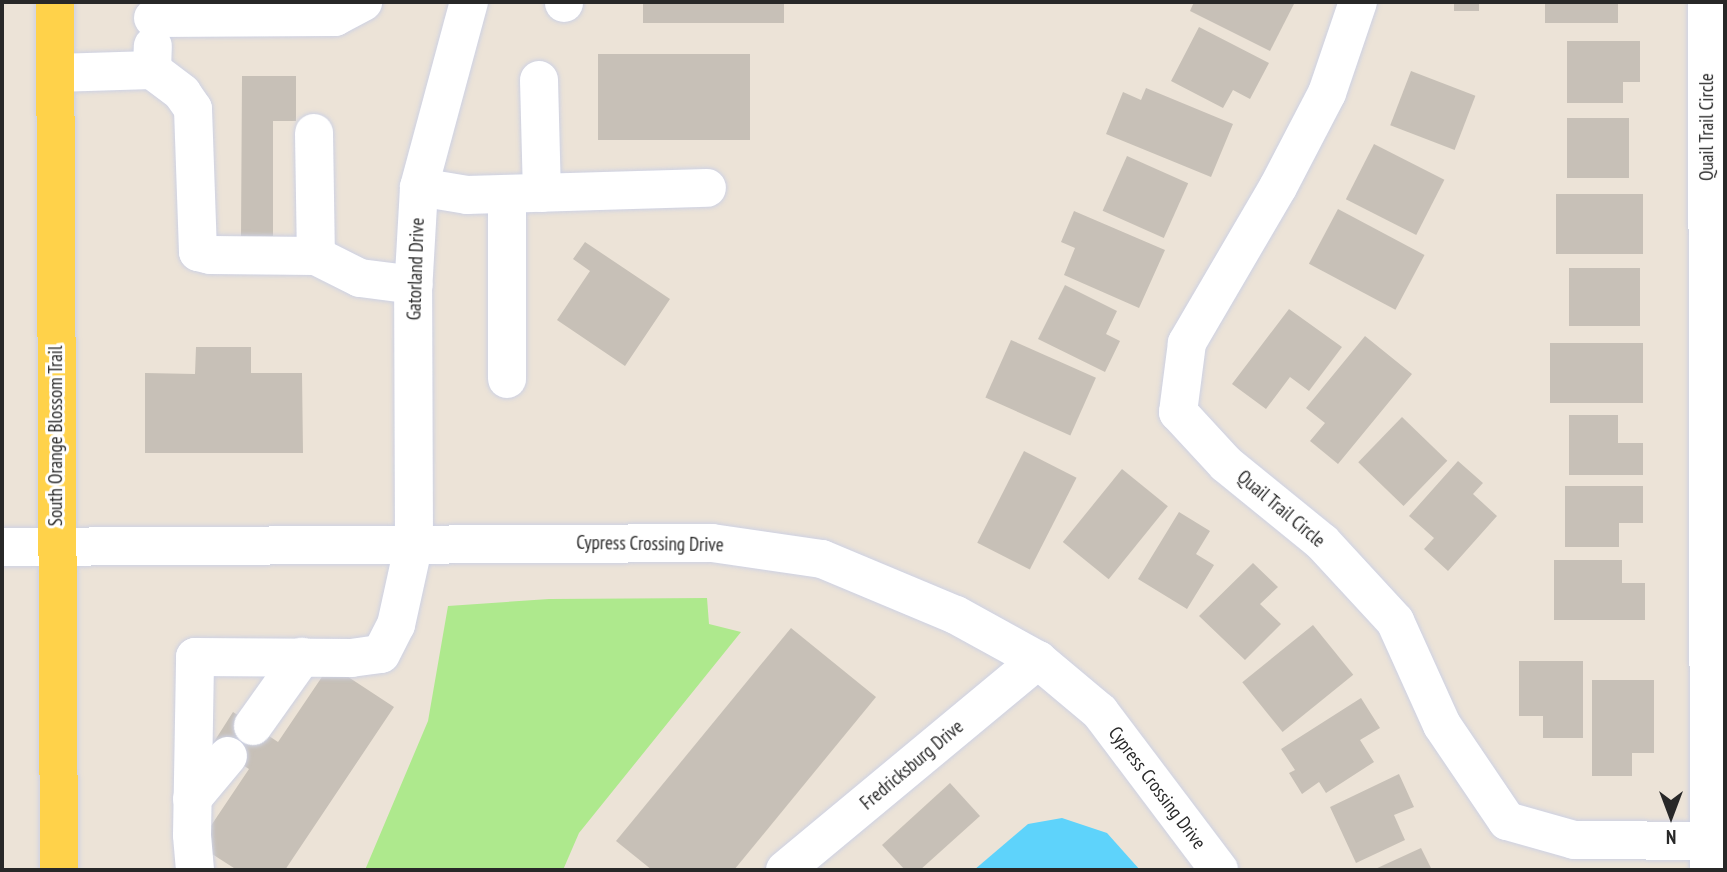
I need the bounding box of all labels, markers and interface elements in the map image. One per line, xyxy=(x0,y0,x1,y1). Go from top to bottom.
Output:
street label: Quail Trail Circle xyxy=(1696,73,1718,181)
street label: Gatorland Drive xyxy=(403,217,429,321)
street label: South Orange Blossom Trail xyxy=(45,345,67,527)
street label: Quail Trail Circle xyxy=(1232,465,1330,553)
street label: Cypress Crossing Drive xyxy=(576,531,724,557)
street label: Fredricksburg Drive xyxy=(856,715,968,815)
street label: Cypress Crossing Drive xyxy=(1104,722,1210,854)
north arrow xyxy=(1636,781,1706,851)
text: N xyxy=(1666,825,1676,849)

